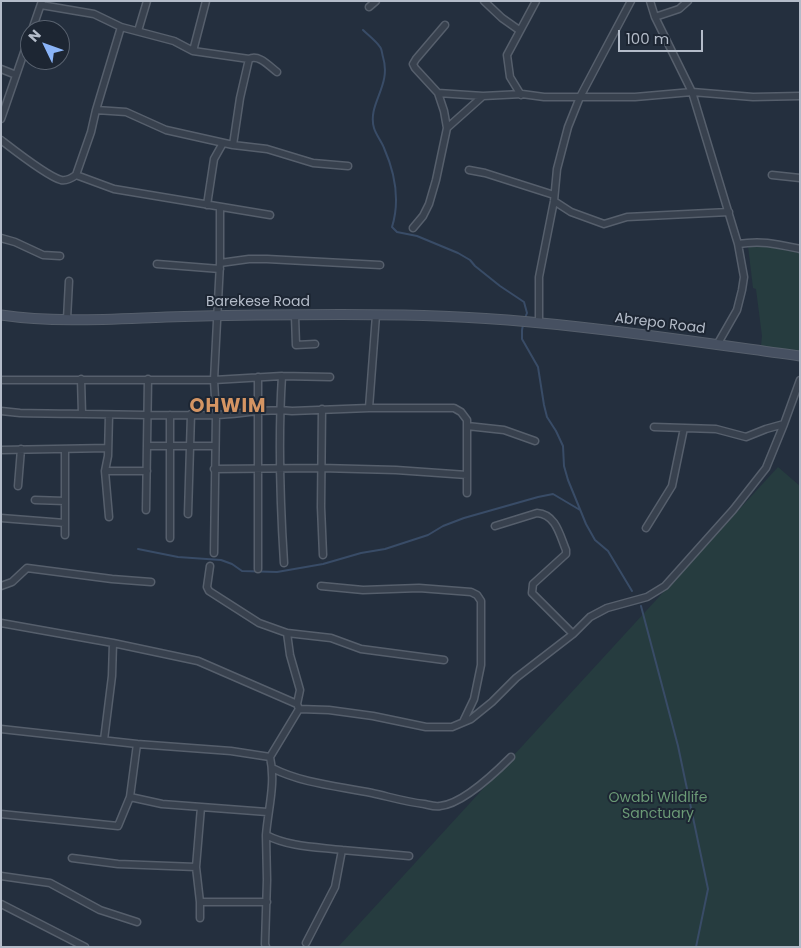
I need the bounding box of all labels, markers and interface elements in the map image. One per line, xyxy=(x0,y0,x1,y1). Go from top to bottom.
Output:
north arrow xyxy=(20,20,70,70)
scale bar xyxy=(621,20,706,52)
text: N xyxy=(24,25,46,46)
text: 100 m xyxy=(626,28,669,49)
street label: Barekese Road xyxy=(206,294,310,310)
street label: Abrepo Road xyxy=(614,310,706,338)
district label: OHWIM xyxy=(189,396,267,418)
park label: Owabi Wildlife Sanctuary xyxy=(609,790,707,822)

